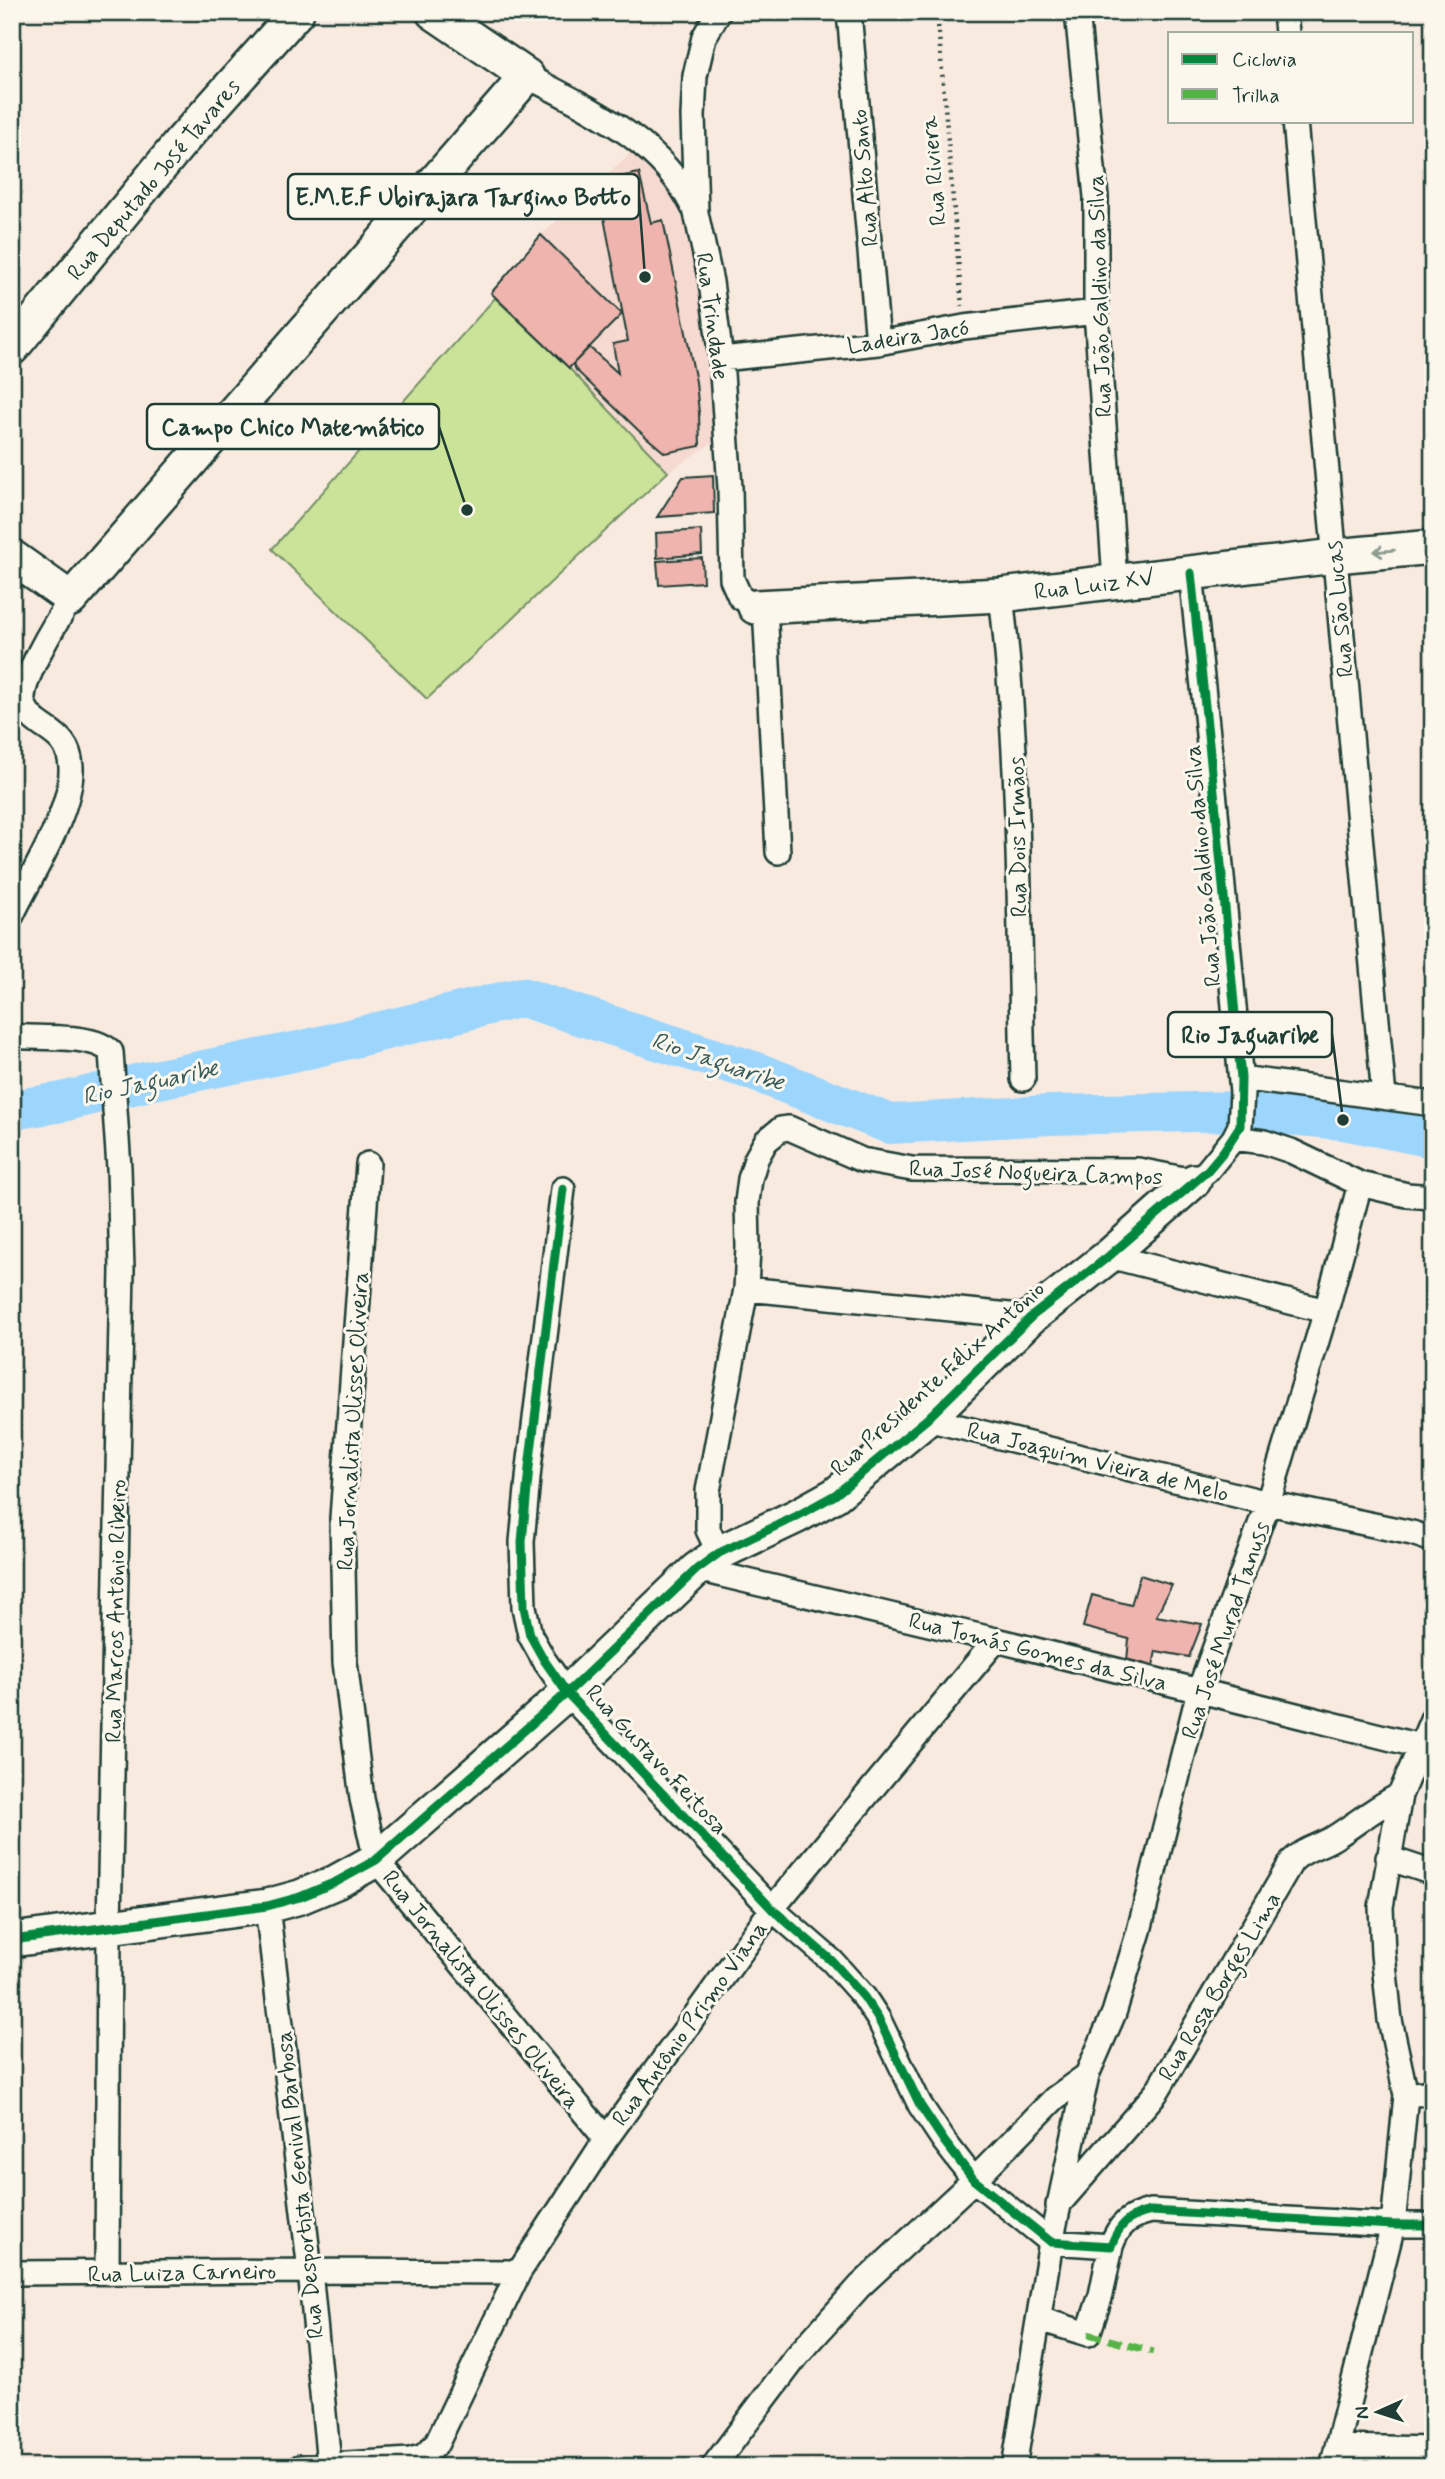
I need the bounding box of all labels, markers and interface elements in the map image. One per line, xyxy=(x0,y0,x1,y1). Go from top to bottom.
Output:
legend xyxy=(1168,32,1414,122)
text: Ciclovia xyxy=(1232,46,1297,74)
street label: Rua Deputado José Tavares xyxy=(61,73,248,287)
text: Trilha xyxy=(1232,82,1280,110)
street label: Rua Alto Santo xyxy=(845,108,887,248)
street label: Rua Riviera xyxy=(915,114,955,227)
callout: E.M.E.F Ubirajara Targino Botto xyxy=(288,174,639,219)
street label: Rua João Galdino da Silva xyxy=(1082,174,1120,418)
text: E.M.E.F Ubirajara Targino Botto xyxy=(295,183,631,217)
street label: Rua Trindade xyxy=(687,251,735,382)
street label: Ladeira Jacó xyxy=(845,314,971,362)
callout: Campo Chico Matemático xyxy=(147,404,439,449)
text: Campo Chico Matemático xyxy=(161,413,425,444)
street label: Rua São Lucas xyxy=(1320,539,1362,679)
one-way arrow xyxy=(1373,545,1395,558)
street label: Rua Luiz XV xyxy=(1032,564,1156,608)
street label: Rua João Galdino da Silva xyxy=(1178,743,1230,988)
street label: Rua Dois Irmãos xyxy=(1003,756,1035,918)
callout: Rio Jaguaribe xyxy=(1168,1012,1332,1057)
text: Rio Jaguaribe xyxy=(1181,1021,1320,1055)
water label: Rio Jaguaribe xyxy=(646,1025,789,1103)
water label: Rio Jaguaribe xyxy=(80,1054,223,1116)
street label: Rua José Nogueira Campos xyxy=(908,1155,1163,1195)
street label: Rua Jornalista Ulisses Oliveira xyxy=(331,1271,377,1571)
street label: Rua Presidente Félix Antônio xyxy=(825,1275,1052,1484)
street label: Rua Joaquim Vieira de Melo xyxy=(963,1416,1232,1510)
street label: Rua Marcos Antônio Ribeiro xyxy=(100,1479,134,1743)
street label: Rua José Murad Tanuss xyxy=(1176,1518,1278,1744)
street label: Rua Tomás Gomes da Silva xyxy=(905,1606,1170,1700)
street label: Rua Gustavo Feitosa xyxy=(578,1679,733,1842)
street label: Rua Jornalista Ulisses Oliveira xyxy=(375,1864,586,2116)
street label: Rua Rosa Borges Lima xyxy=(1152,1887,1291,2088)
street label: Rua Antônio Primo Viana xyxy=(606,1916,775,2133)
street label: Rua Desportista Genival Barbosa xyxy=(270,2029,332,2340)
street label: Rua Luiza Carneiro xyxy=(87,2257,277,2291)
north arrow xyxy=(1344,2378,1414,2448)
text: N xyxy=(1350,2406,1375,2420)

